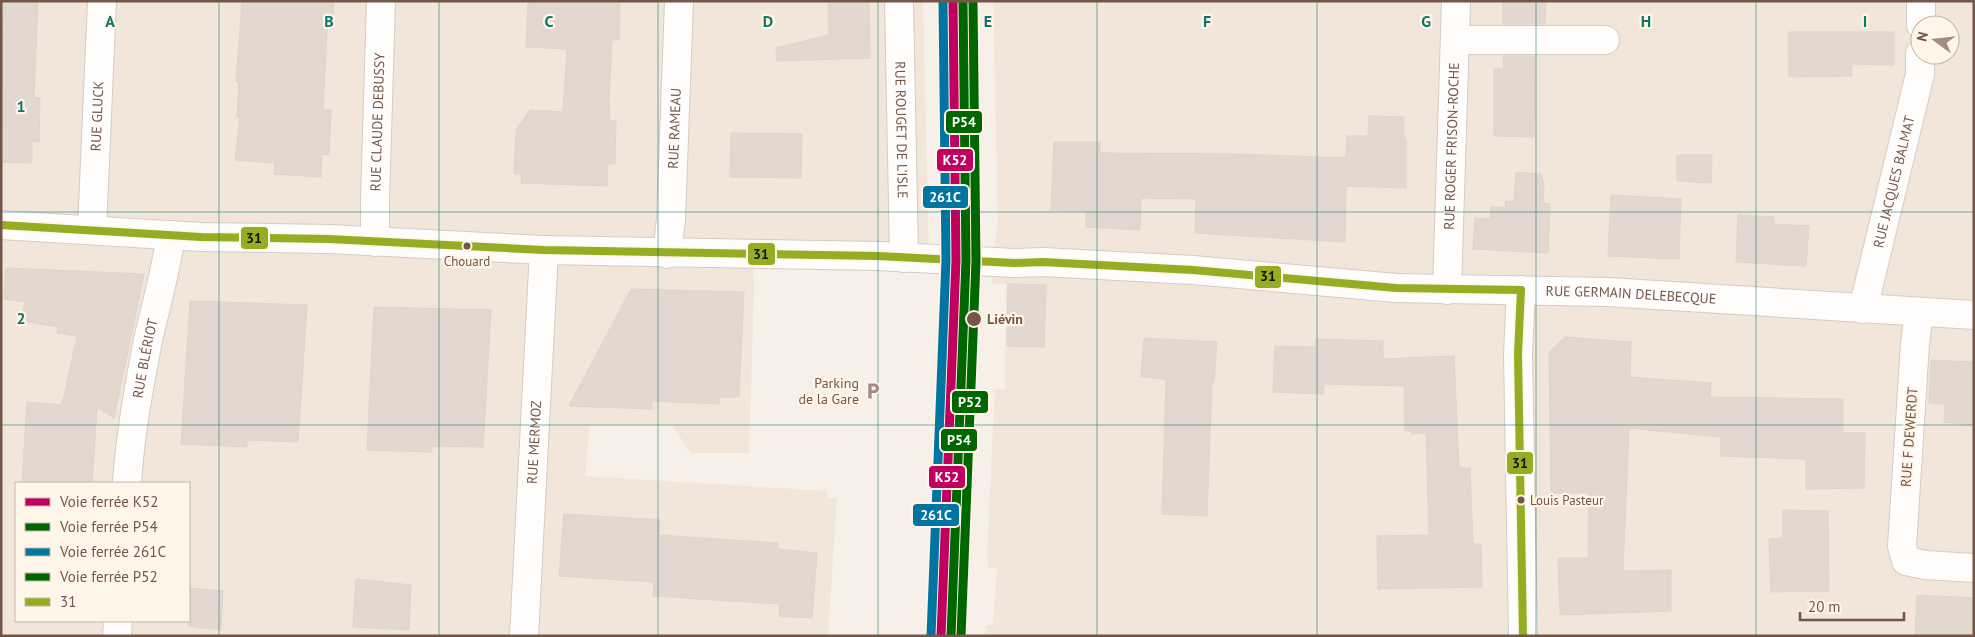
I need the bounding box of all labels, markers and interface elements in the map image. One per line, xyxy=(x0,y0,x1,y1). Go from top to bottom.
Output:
text: A xyxy=(105,11,115,31)
text: B xyxy=(324,11,334,31)
text: C xyxy=(545,11,554,31)
text: D xyxy=(763,11,773,31)
text: E xyxy=(984,11,992,31)
text: F xyxy=(1203,11,1211,31)
text: G xyxy=(1421,11,1431,31)
text: H xyxy=(1641,11,1651,31)
text: I xyxy=(1863,11,1867,31)
north arrow xyxy=(1910,15,1960,65)
text: N xyxy=(1913,30,1932,43)
street label: RUE CLAUDE DEBUSSY xyxy=(366,52,388,192)
street label: RUE ROUGET DE L'ISLE xyxy=(891,61,912,199)
street label: RUE ROGER FRISON-ROCHE xyxy=(1440,62,1463,230)
street label: RUE GLUCK xyxy=(86,80,108,152)
street label: RUE RAMEAU xyxy=(664,88,685,169)
text: 1 xyxy=(16,96,26,116)
line badge: P54 xyxy=(945,110,983,134)
text: P54 xyxy=(952,113,976,131)
street label: RUE JACQUES BALMAT xyxy=(1869,114,1919,250)
line badge: K52 xyxy=(936,148,974,172)
text: K52 xyxy=(943,151,967,169)
line badge: 261C xyxy=(922,185,969,209)
text: 261C xyxy=(929,188,961,206)
line badge: 31 xyxy=(240,226,269,250)
text: 31 xyxy=(246,229,262,247)
marker: Chouard xyxy=(462,241,472,251)
line badge: 31 xyxy=(747,242,776,266)
text: 31 xyxy=(753,245,769,263)
place label: Chouard xyxy=(444,253,490,270)
line badge: 31 xyxy=(1254,265,1282,289)
text: 31 xyxy=(1260,267,1276,285)
street label: RUE GERMAIN DELEBECQUE xyxy=(1546,282,1717,308)
text: 2 xyxy=(16,308,26,328)
marker: Liévin xyxy=(965,310,983,328)
place label: Liévin xyxy=(987,310,1023,328)
street label: RUE BLÉRIOT xyxy=(129,316,162,400)
place label: Parking de la Gare xyxy=(798,374,859,408)
parking icon: Parking de la Gare xyxy=(863,381,883,401)
street label: RUE F DEWERDT xyxy=(1897,386,1921,488)
line badge: P52 xyxy=(951,390,989,414)
text: P52 xyxy=(958,393,982,411)
street label: RUE MERMOZ xyxy=(523,400,545,484)
line badge: P54 xyxy=(940,428,978,452)
text: P54 xyxy=(947,431,971,449)
line badge: 31 xyxy=(1506,451,1534,475)
text: 31 xyxy=(1512,454,1528,472)
line badge: K52 xyxy=(928,465,966,489)
text: K52 xyxy=(935,468,959,486)
legend xyxy=(15,482,190,622)
text: Voie ferrée K52 xyxy=(59,492,158,511)
place label: Louis Pasteur xyxy=(1530,492,1604,509)
marker: Louis Pasteur xyxy=(1516,495,1526,505)
line badge: 261C xyxy=(912,503,960,527)
text: 261C xyxy=(920,506,952,524)
text: Voie ferrée P54 xyxy=(59,517,158,536)
text: Voie ferrée 261C xyxy=(59,542,166,561)
text: Voie ferrée P52 xyxy=(59,567,158,586)
scale bar xyxy=(1800,590,1904,622)
text: 31 xyxy=(60,592,76,611)
text: 20 m xyxy=(1808,597,1841,616)

